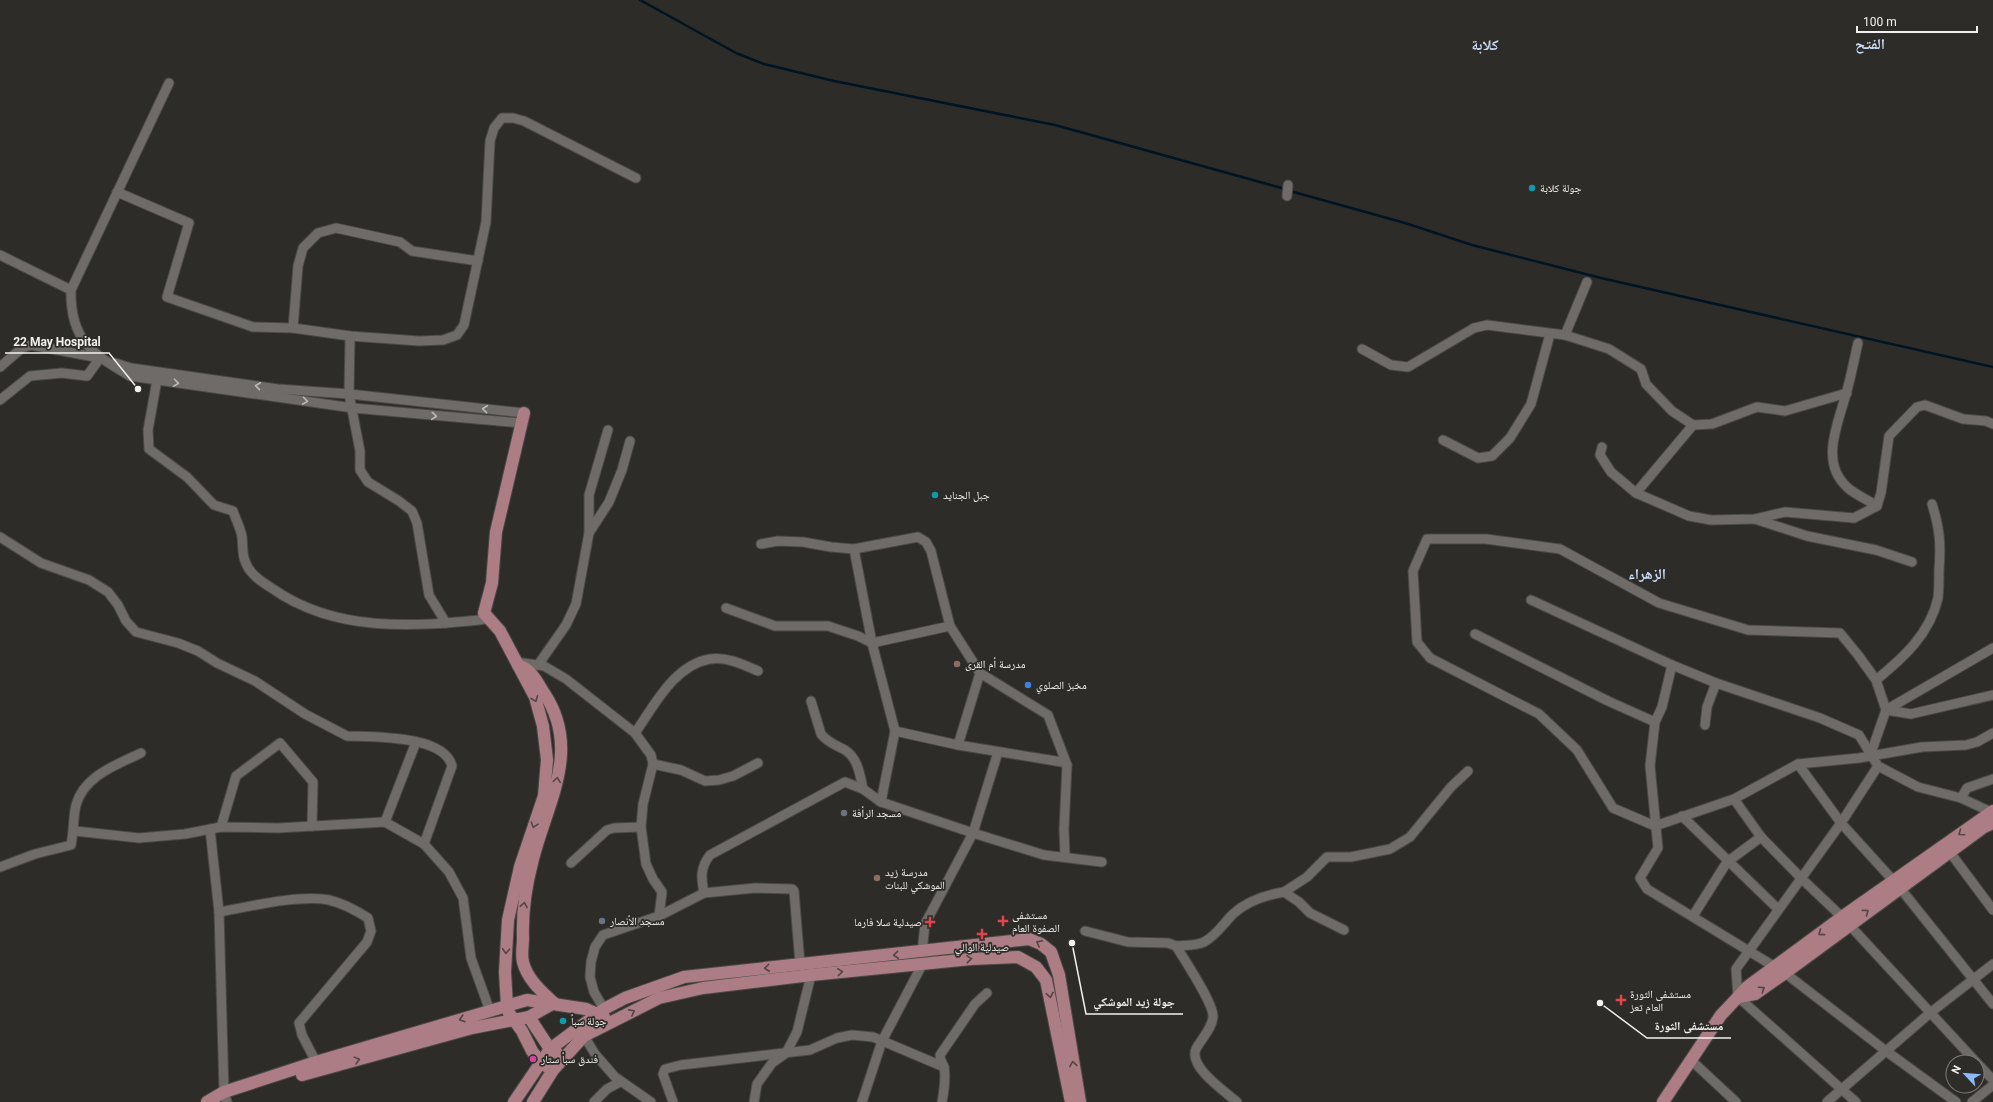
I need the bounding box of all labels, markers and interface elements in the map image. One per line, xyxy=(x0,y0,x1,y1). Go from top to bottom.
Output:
scale bar xyxy=(1857,8,1977,34)
text: 100 m xyxy=(1863,15,1897,29)
district label: الفتح xyxy=(1855,35,1885,54)
district label: كلابة xyxy=(1471,36,1499,54)
place label: جولة كلابة xyxy=(1540,182,1581,195)
marker: جولة كلابة xyxy=(1527,183,1537,193)
callout: 22 May Hospital xyxy=(5,329,109,353)
text: 22 May Hospital xyxy=(13,335,101,349)
one-way arrow xyxy=(173,378,179,386)
one-way arrow xyxy=(255,382,261,391)
one-way arrow xyxy=(302,396,308,405)
one-way arrow xyxy=(482,404,488,413)
one-way arrow xyxy=(431,411,437,420)
place label: جبل الجنايد xyxy=(943,489,990,502)
marker: جبل الجنايد xyxy=(930,490,940,500)
district label: الزهراء xyxy=(1628,565,1666,583)
place label: مدرسة أم القرى xyxy=(965,657,1026,671)
marker: مدرسة أم القرى xyxy=(952,659,962,669)
place label: مخبز الصلوي xyxy=(1036,679,1087,694)
marker: مخبز الصلوي xyxy=(1023,680,1033,690)
one-way arrow xyxy=(530,695,538,702)
one-way arrow xyxy=(552,777,561,783)
place label: مسجد الرأفة xyxy=(852,806,901,820)
marker: مسجد الرأفة xyxy=(839,808,849,818)
one-way arrow xyxy=(530,822,539,829)
one-way arrow xyxy=(1958,828,1965,835)
place label: مدرسة زيد الموشكي للبنات xyxy=(885,866,945,894)
marker: مدرسة زيد الموشكي للبنات xyxy=(872,873,882,883)
one-way arrow xyxy=(520,902,528,908)
place label: مستشفى الصفوة العام xyxy=(1012,909,1060,935)
one-way arrow xyxy=(1862,910,1869,917)
place label: مسجد الأنصار xyxy=(609,915,665,928)
marker: مستشفى الصفوة العام xyxy=(997,915,1009,927)
marker: مسجد الأنصار xyxy=(597,916,607,926)
place label: صيدلية سلا فارما xyxy=(854,916,922,929)
marker: صيدلية سلا فارما xyxy=(925,917,935,927)
one-way arrow xyxy=(1818,928,1825,935)
marker: صيدلية الوالي xyxy=(977,929,987,939)
one-way arrow xyxy=(1035,940,1043,948)
place label: صيدلية الوالي xyxy=(955,941,1009,956)
one-way arrow xyxy=(502,948,511,954)
one-way arrow xyxy=(893,950,899,959)
one-way arrow xyxy=(966,955,972,964)
one-way arrow xyxy=(764,963,770,972)
one-way arrow xyxy=(837,968,843,977)
one-way arrow xyxy=(1757,987,1764,994)
place label: مستشفى الثورة العام تعز xyxy=(1629,988,1691,1014)
callout: جولة زيد الموشكي xyxy=(1086,990,1183,1014)
one-way arrow xyxy=(1045,992,1053,998)
marker: مستشفى الثورة العام تعز xyxy=(1615,994,1627,1006)
text: جولة زيد الموشكي xyxy=(1093,995,1175,1012)
one-way arrow xyxy=(627,1010,635,1017)
one-way arrow xyxy=(458,1014,465,1023)
place label: جولة سبأ xyxy=(570,1014,606,1028)
callout: مستشفى الثورة xyxy=(1647,1014,1731,1038)
marker: جولة سبأ xyxy=(558,1016,568,1026)
text: مستشفى الثورة xyxy=(1655,1019,1724,1034)
place label: فندق سبأ ستار xyxy=(540,1052,598,1066)
marker: فندق سبأ ستار xyxy=(528,1054,538,1064)
north arrow xyxy=(1945,1054,1985,1094)
one-way arrow xyxy=(353,1056,360,1065)
one-way arrow xyxy=(1070,1061,1078,1067)
text: N xyxy=(1949,1063,1964,1076)

